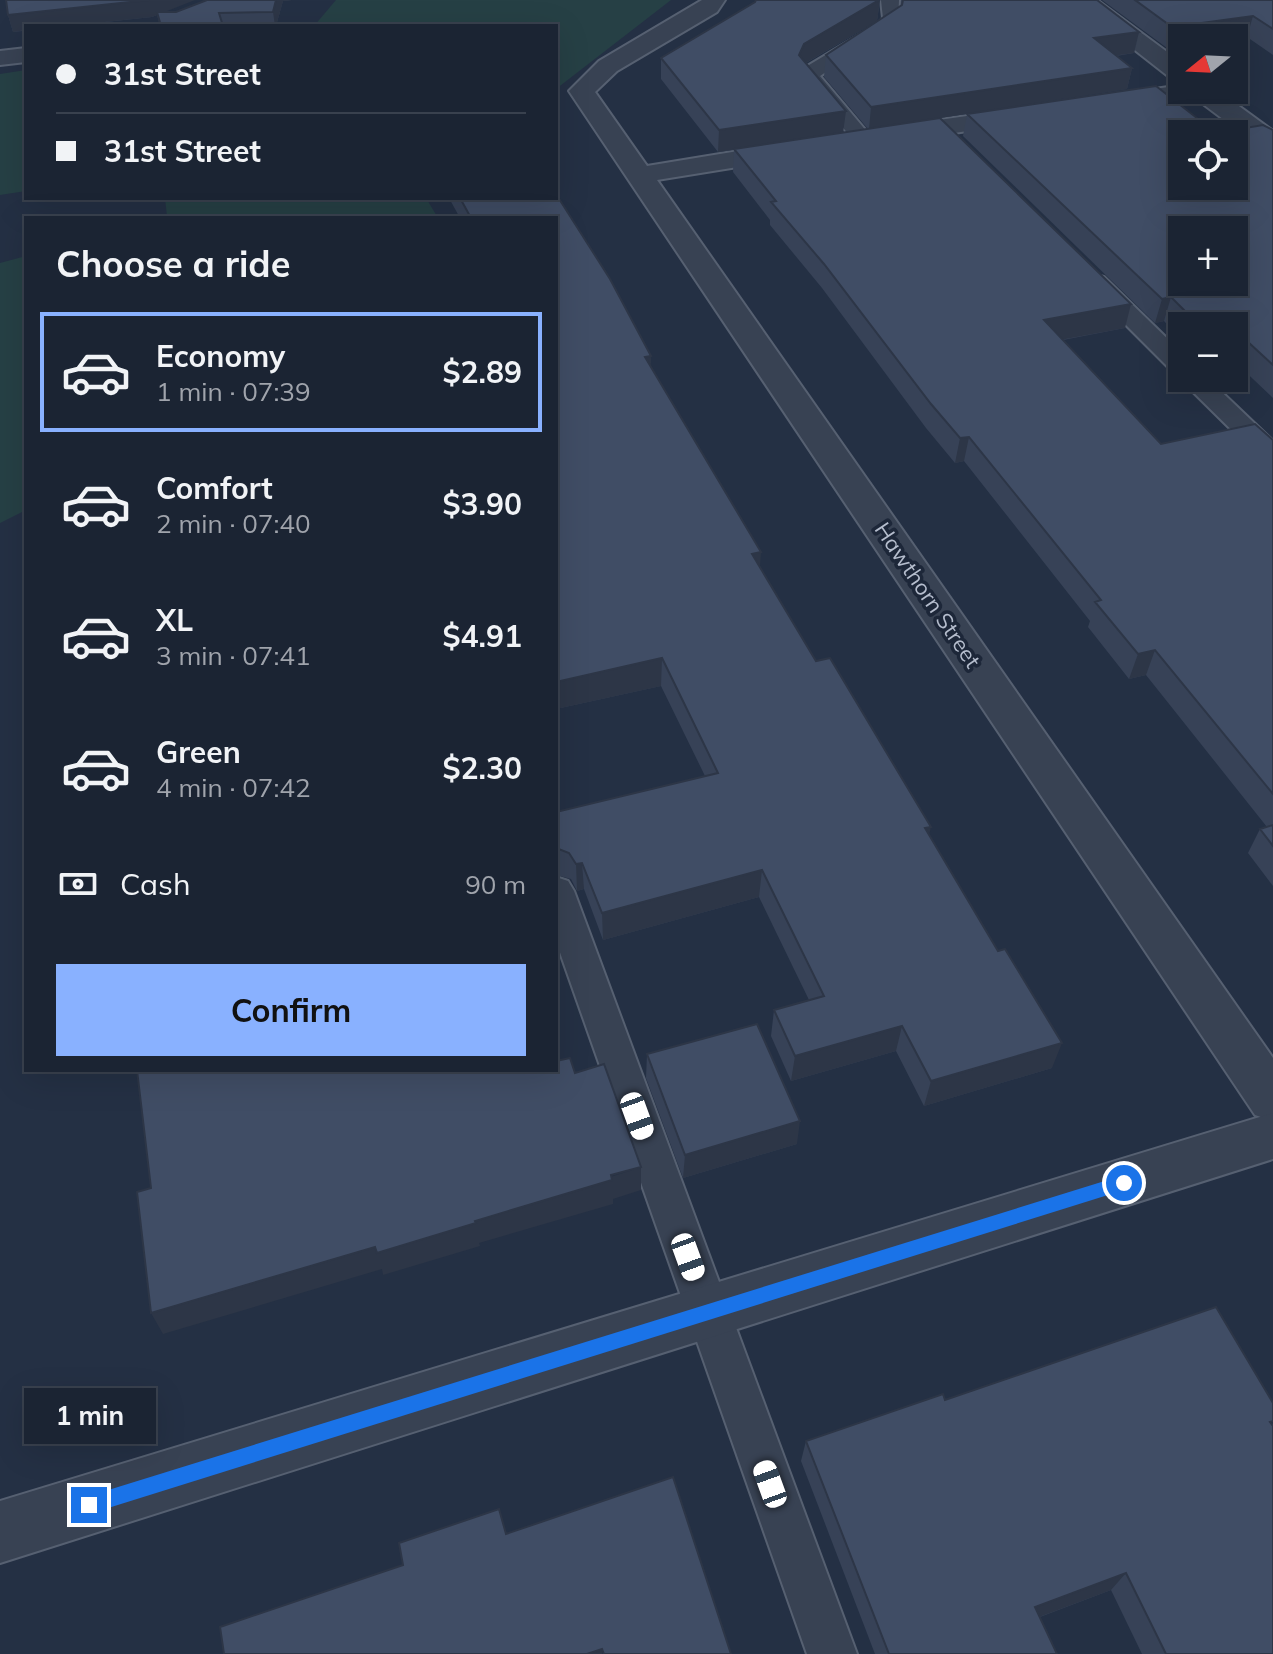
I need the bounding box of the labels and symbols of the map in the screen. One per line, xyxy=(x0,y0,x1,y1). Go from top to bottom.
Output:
north arrow xyxy=(1168,24,1248,104)
street label: Hawthorn Street xyxy=(869,517,987,673)
car xyxy=(618,1089,656,1143)
route start xyxy=(1106,1165,1142,1201)
car xyxy=(669,1230,707,1284)
callout: 1 min xyxy=(23,1389,155,1445)
car xyxy=(751,1457,789,1511)
route end xyxy=(71,1487,107,1523)

